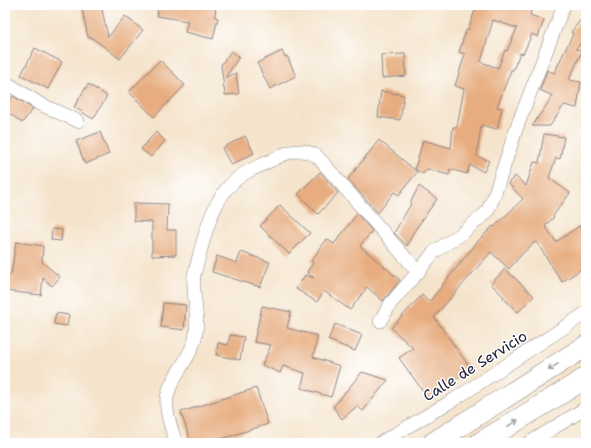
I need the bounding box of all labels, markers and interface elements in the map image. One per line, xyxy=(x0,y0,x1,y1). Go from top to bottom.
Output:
street label: Calle de Servicio xyxy=(419,326,531,406)
one-way arrow xyxy=(548,363,559,371)
one-way arrow xyxy=(507,418,519,426)

